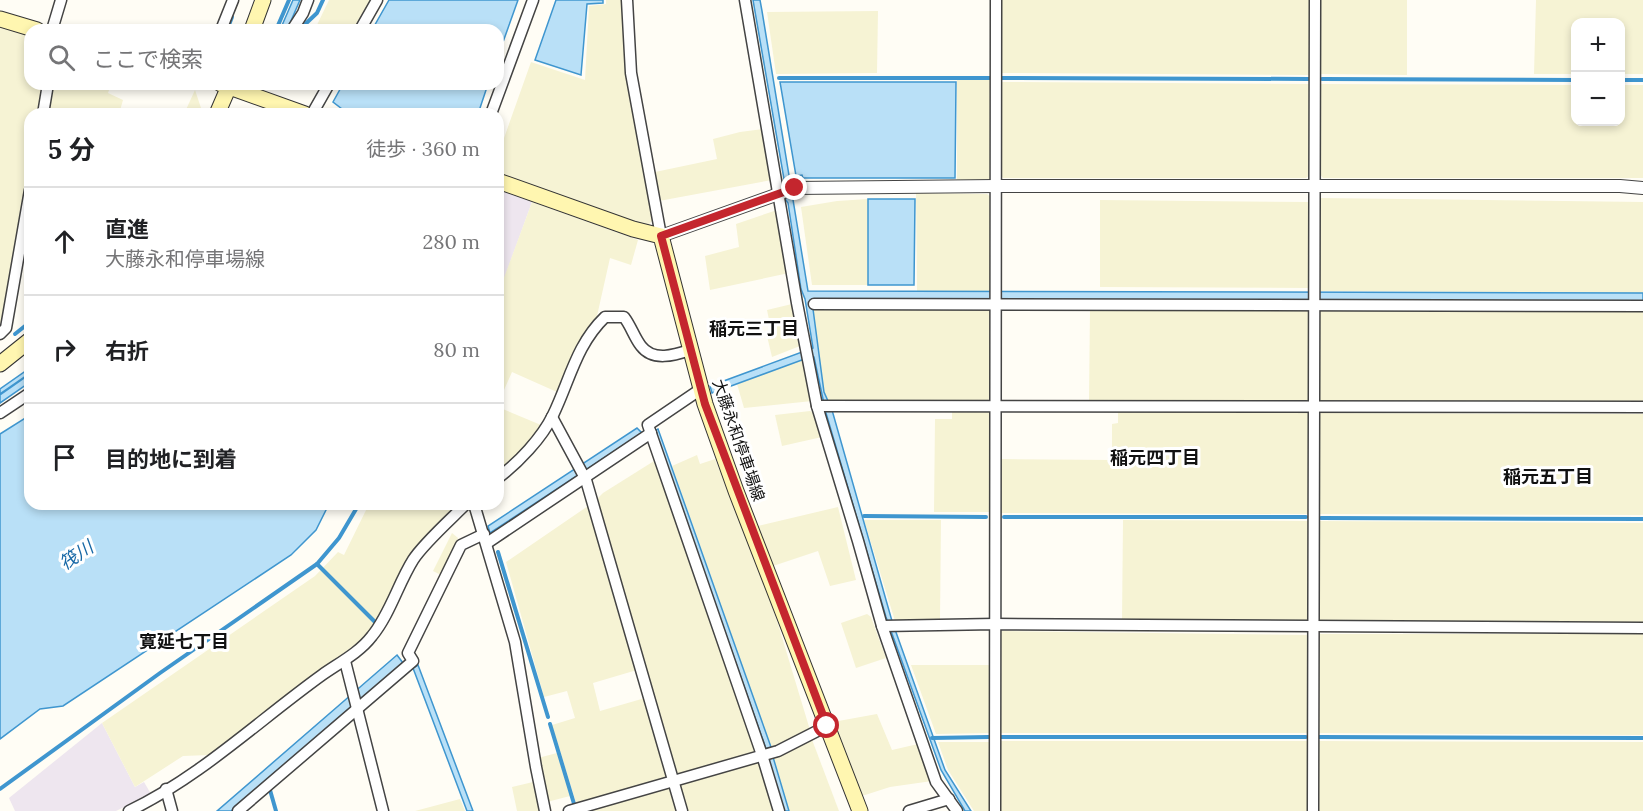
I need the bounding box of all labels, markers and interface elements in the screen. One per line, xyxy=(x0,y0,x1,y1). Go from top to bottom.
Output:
map controls xyxy=(1571,18,1625,126)
button: + xyxy=(1571,18,1625,72)
search box xyxy=(24,24,504,90)
icon: search xyxy=(45,41,78,74)
text: ここで検索 xyxy=(93,45,203,73)
button: − xyxy=(1571,72,1625,126)
text: 5 分 xyxy=(48,133,95,166)
text: 徒歩 · 360 m xyxy=(366,136,480,161)
route end xyxy=(781,174,807,200)
text: 直進 xyxy=(105,215,149,243)
icon: ahead xyxy=(48,225,81,258)
text: 280 m xyxy=(422,229,480,254)
text: 大藤永和停車場線 xyxy=(105,246,265,271)
district label: 稲元三丁目 xyxy=(709,317,799,340)
icon: right xyxy=(48,333,81,366)
text: 右折 xyxy=(105,337,149,365)
text: 80 m xyxy=(433,337,480,362)
street label: 大藤永和停車場線 xyxy=(709,376,769,504)
icon: arrive xyxy=(48,441,81,474)
text: 目的地に到着 xyxy=(105,445,237,473)
district label: 稲元四丁目 xyxy=(1110,446,1200,469)
district label: 稲元五丁目 xyxy=(1503,465,1593,488)
water label: 筏川 xyxy=(55,534,99,575)
district label: 寛延七丁目 xyxy=(139,630,229,653)
route start xyxy=(813,712,839,738)

